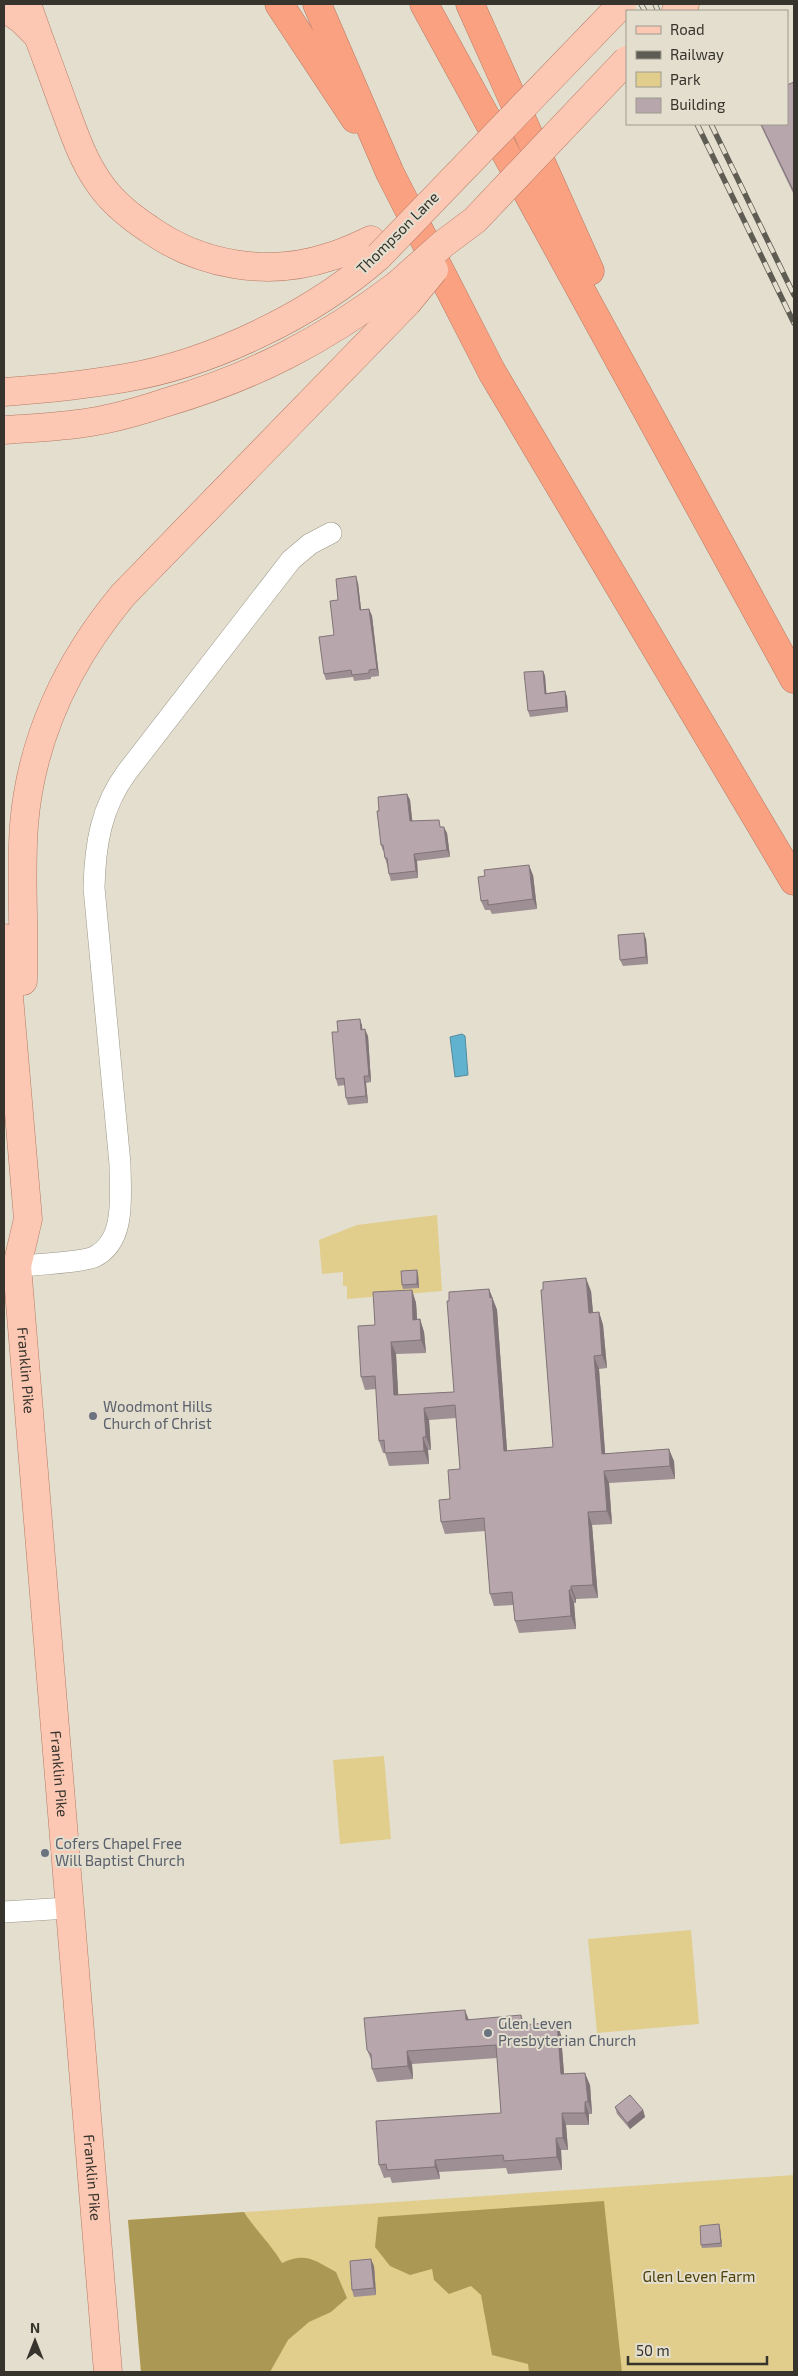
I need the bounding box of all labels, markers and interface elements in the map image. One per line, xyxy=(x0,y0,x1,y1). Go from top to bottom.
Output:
legend xyxy=(626,10,788,125)
text: Road xyxy=(670,20,705,38)
text: Railway xyxy=(670,45,724,63)
text: Park xyxy=(670,70,701,88)
text: Building xyxy=(670,95,726,113)
street label: Thompson Lane xyxy=(352,187,442,277)
street label: Franklin Pike xyxy=(14,1326,39,1414)
place label: Woodmont Hills Church of Christ xyxy=(103,1397,212,1432)
marker: Woodmont Hills Church of Christ xyxy=(87,1410,99,1422)
street label: Franklin Pike xyxy=(47,1730,72,1818)
place label: Cofers Chapel Free Will Baptist Church xyxy=(55,1834,185,1869)
marker: Cofers Chapel Free Will Baptist Church xyxy=(39,1847,51,1859)
place label: Glen Leven Presbyterian Church xyxy=(498,2014,636,2049)
marker: Glen Leven Presbyterian Church xyxy=(482,2027,494,2039)
street label: Franklin Pike xyxy=(80,2134,106,2222)
park label: Glen Leven Farm xyxy=(643,2267,755,2285)
north arrow xyxy=(10,2316,60,2366)
text: N xyxy=(30,2319,40,2336)
scale bar xyxy=(628,2334,767,2366)
text: 50 m xyxy=(636,2341,670,2359)

